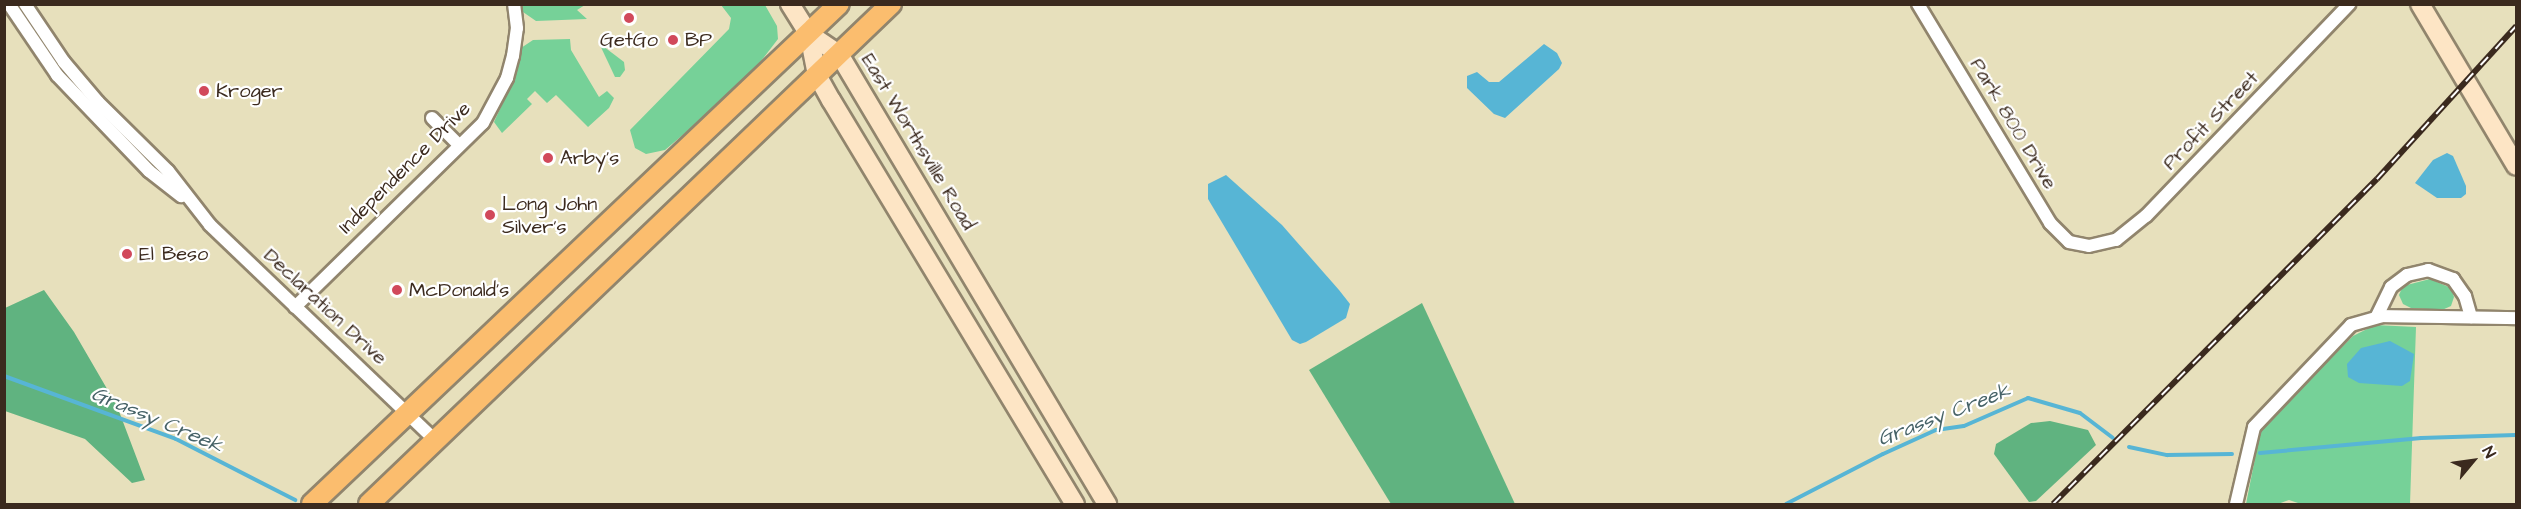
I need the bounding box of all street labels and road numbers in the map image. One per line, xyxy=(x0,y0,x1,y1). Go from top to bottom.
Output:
street label: East Worthsville Road xyxy=(856,49,980,235)
street label: Park 800 Drive xyxy=(1964,54,2062,194)
street label: Profit Street xyxy=(2158,67,2264,175)
street label: Independence Drive xyxy=(334,97,476,239)
street label: Declaration Drive xyxy=(258,244,392,370)

